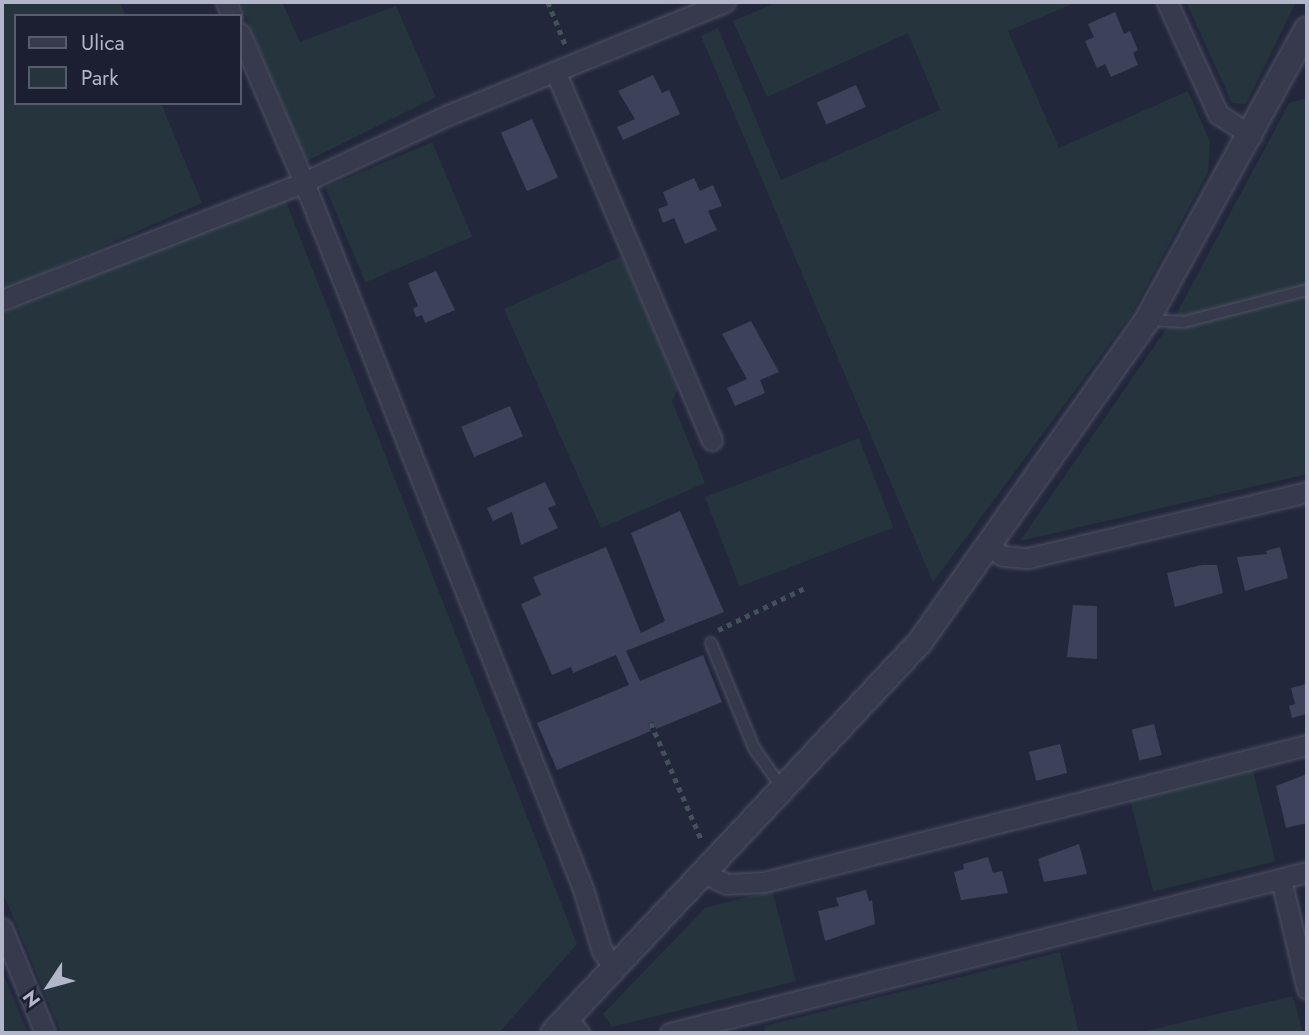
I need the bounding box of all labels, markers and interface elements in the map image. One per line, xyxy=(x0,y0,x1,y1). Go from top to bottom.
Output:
legend xyxy=(14,14,242,105)
text: Ulica xyxy=(81,28,125,58)
text: Park xyxy=(81,63,118,93)
north arrow xyxy=(14,951,84,1021)
text: N xyxy=(16,985,47,1013)

